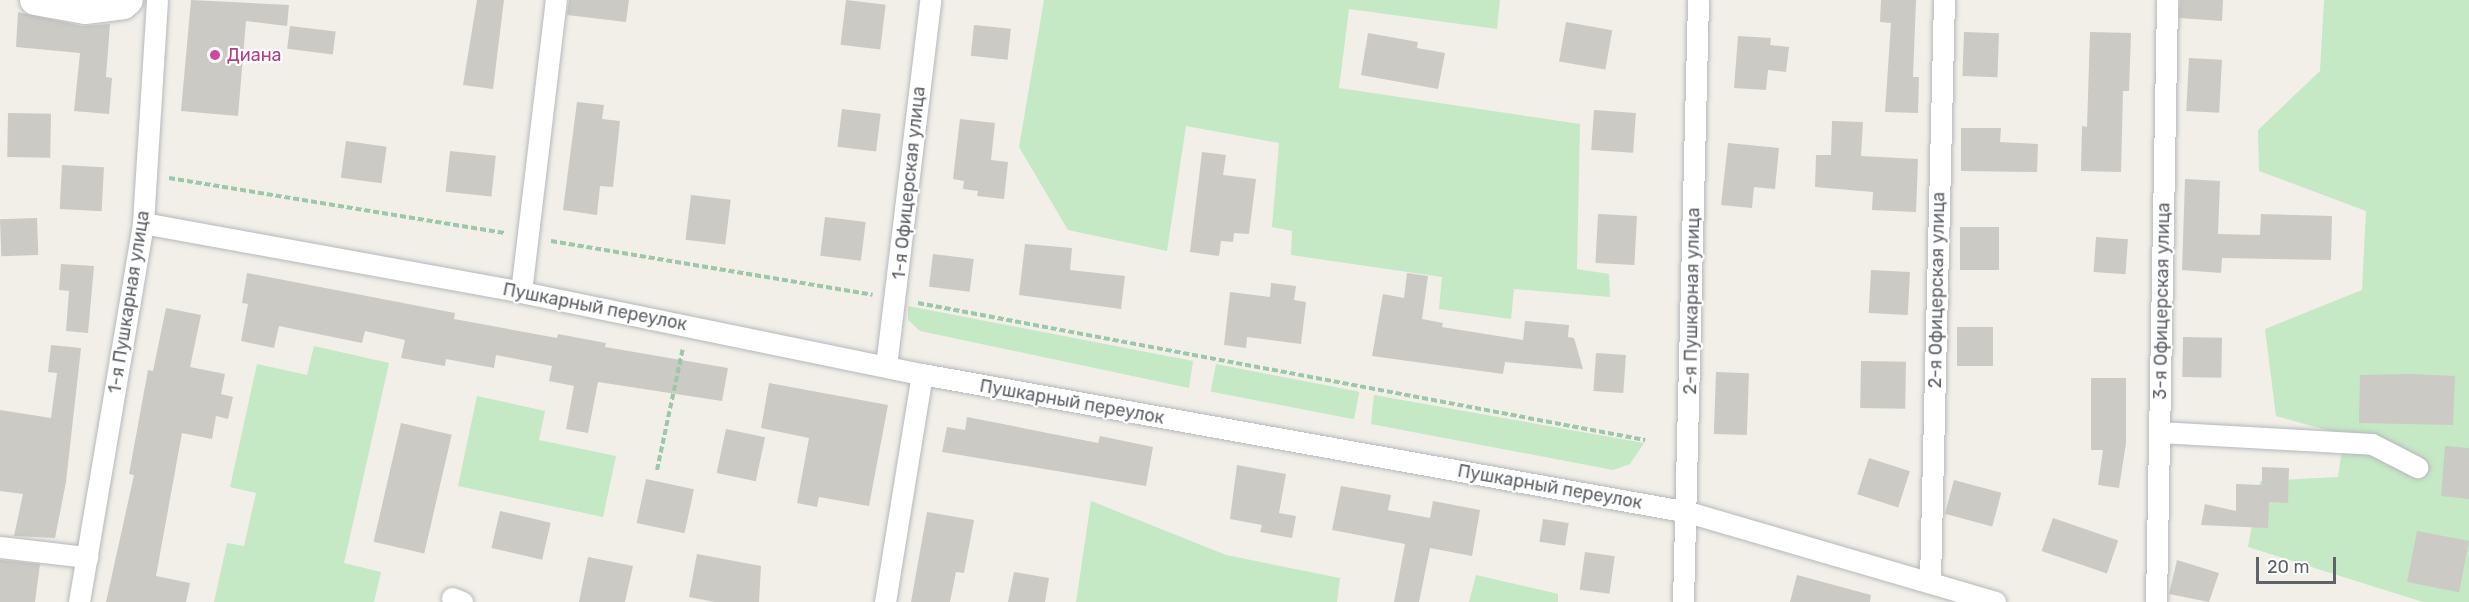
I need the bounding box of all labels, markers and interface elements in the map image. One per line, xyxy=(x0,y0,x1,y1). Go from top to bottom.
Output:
place label: Диана xyxy=(227,44,282,66)
marker: Диана xyxy=(208,48,222,62)
street label: 1-я Офицерская улица xyxy=(888,85,930,281)
street label: 2-я Офицерская улица xyxy=(1924,192,1950,388)
street label: 3-я Офицерская улица xyxy=(2149,202,2175,400)
street label: 2-я Пушкарная улица xyxy=(1680,207,1704,395)
street label: 1-я Пушкарная улица xyxy=(104,209,154,395)
street label: Пушкарный переулок xyxy=(501,279,689,335)
street label: Пушкарный переулок xyxy=(978,375,1166,429)
street label: Пушкарный переулок xyxy=(1456,460,1644,514)
scale bar xyxy=(2259,545,2338,583)
text: 20 m xyxy=(2267,556,2309,578)

